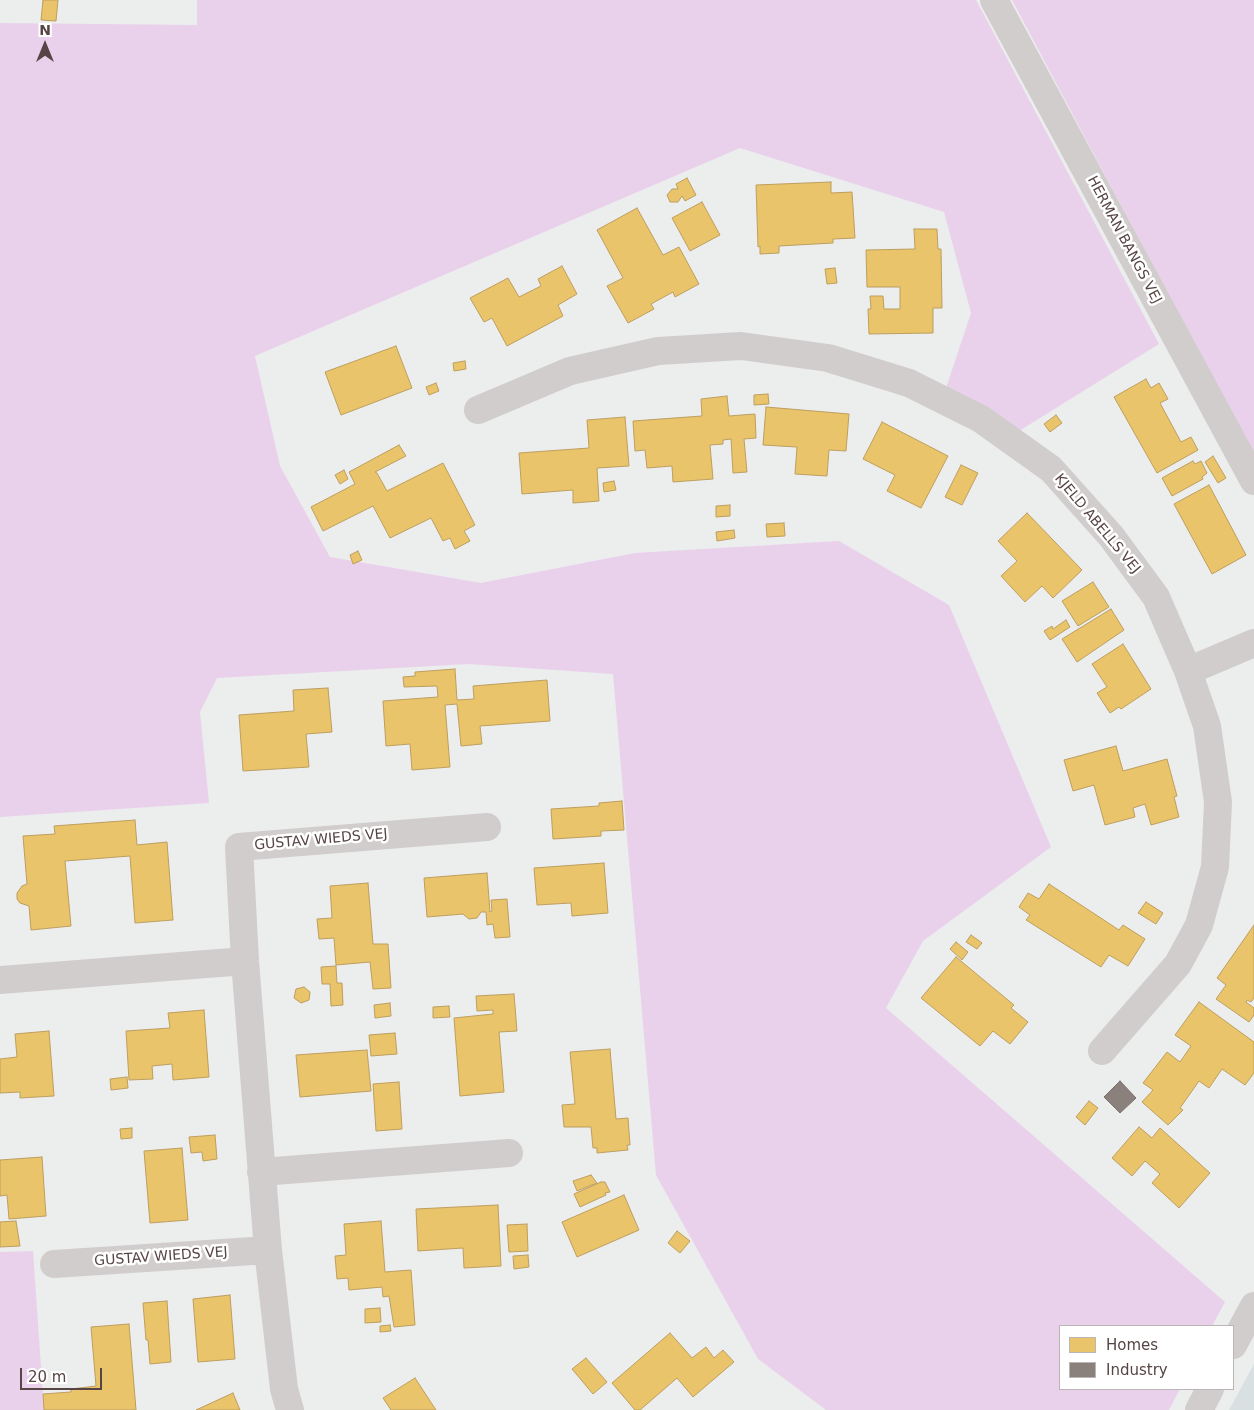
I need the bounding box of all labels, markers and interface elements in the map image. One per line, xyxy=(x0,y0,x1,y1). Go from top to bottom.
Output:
north arrow xyxy=(20,20,70,70)
text: N xyxy=(39,22,51,38)
street label: HERMAN BANGS VEJ xyxy=(1083,173,1165,307)
street label: KJELD ABELLS VEJ xyxy=(1050,471,1144,577)
street label: GUSTAV WIEDS VEJ xyxy=(254,826,388,854)
street label: GUSTAV WIEDS VEJ xyxy=(94,1244,228,1270)
legend xyxy=(1059,1325,1234,1390)
text: Homes xyxy=(1106,1336,1158,1354)
scale bar xyxy=(22,1358,105,1390)
text: Industry xyxy=(1106,1361,1168,1379)
text: 20 m xyxy=(28,1368,66,1386)

